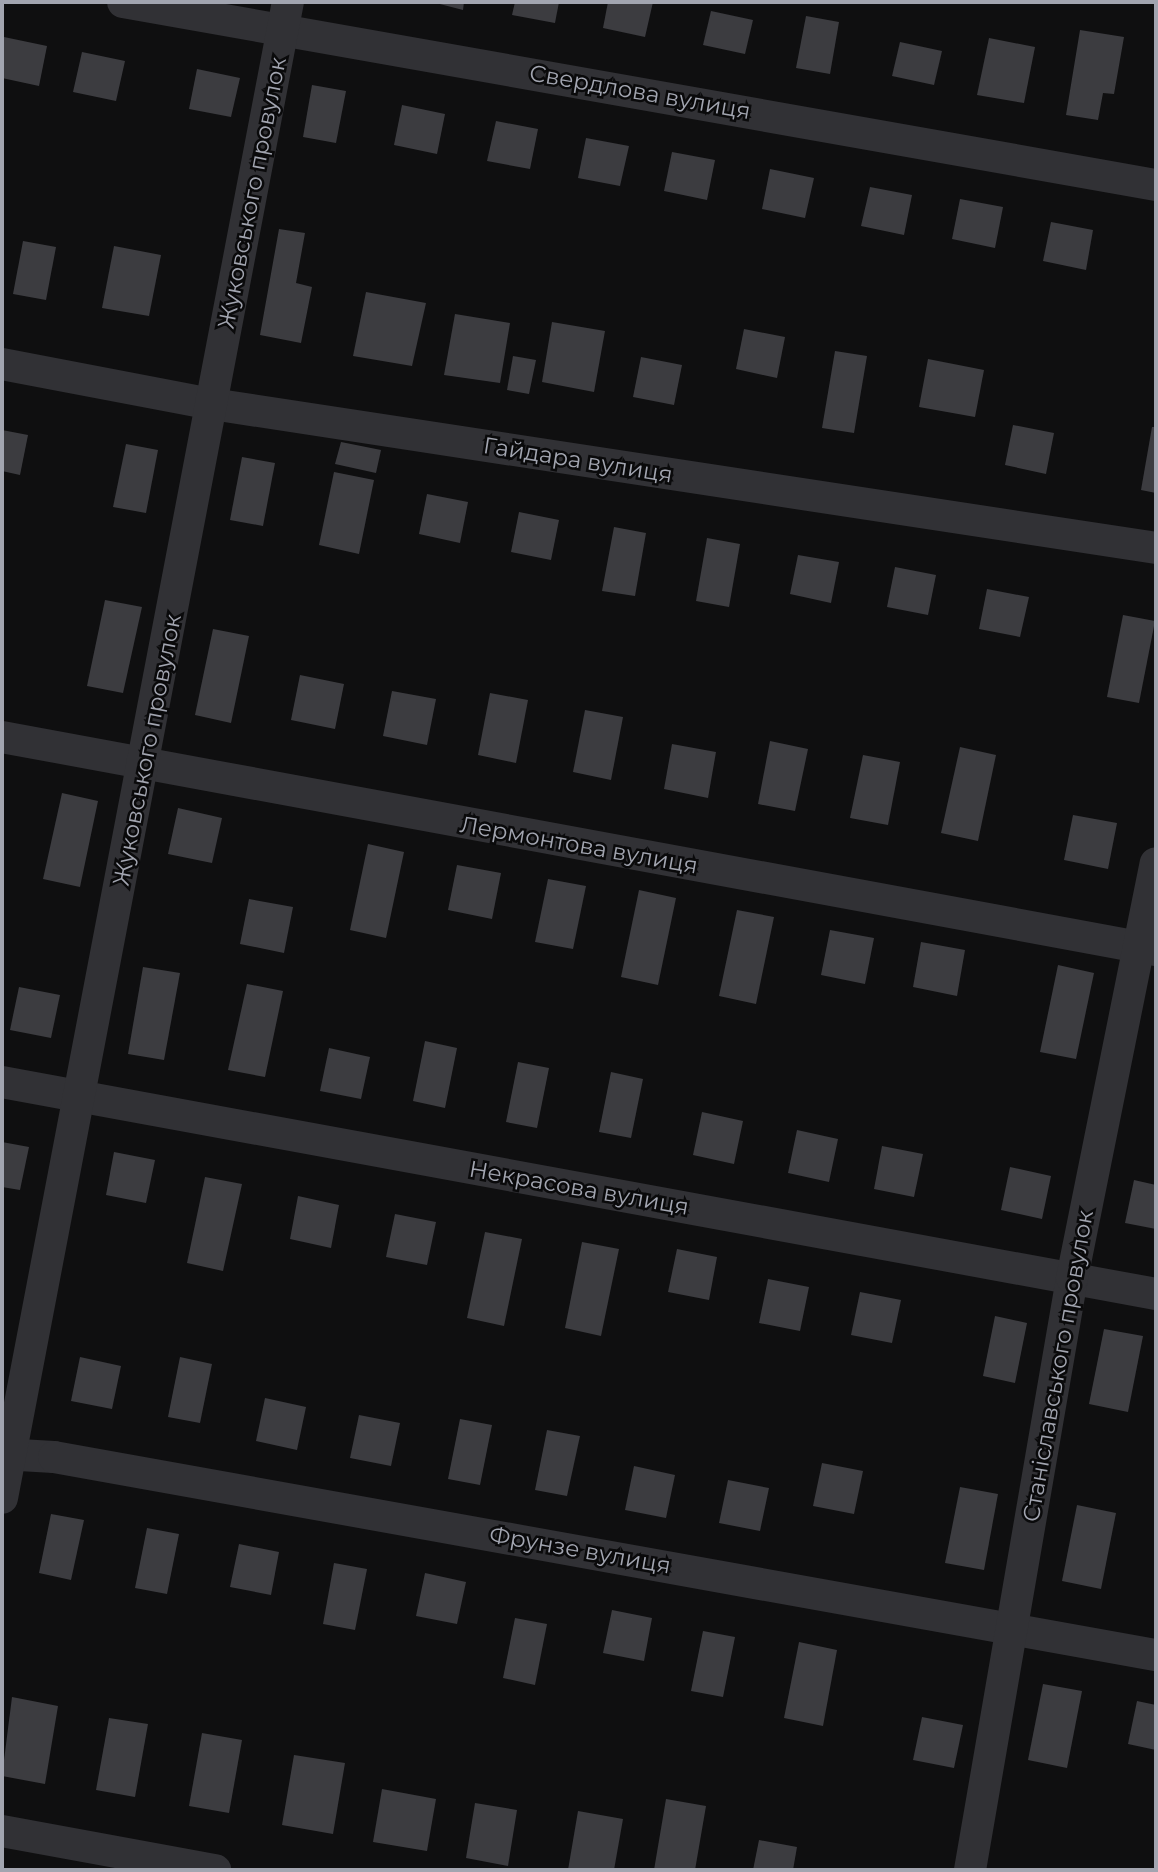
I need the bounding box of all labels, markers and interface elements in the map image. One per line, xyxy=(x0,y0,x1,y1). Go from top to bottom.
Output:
street label: Жуковського провулок xyxy=(212,55,292,331)
street label: Свердлова вулиця xyxy=(527,59,753,125)
street label: Гайдара вулиця xyxy=(481,431,675,489)
street label: Жуковського провулок xyxy=(107,612,187,888)
street label: Лермонтова вулиця xyxy=(458,810,700,880)
street label: Некрасова вулиця xyxy=(467,1155,691,1221)
street label: Станіславського провулок xyxy=(1017,1208,1099,1524)
street label: Фрунзе вулиця xyxy=(487,1520,673,1580)

